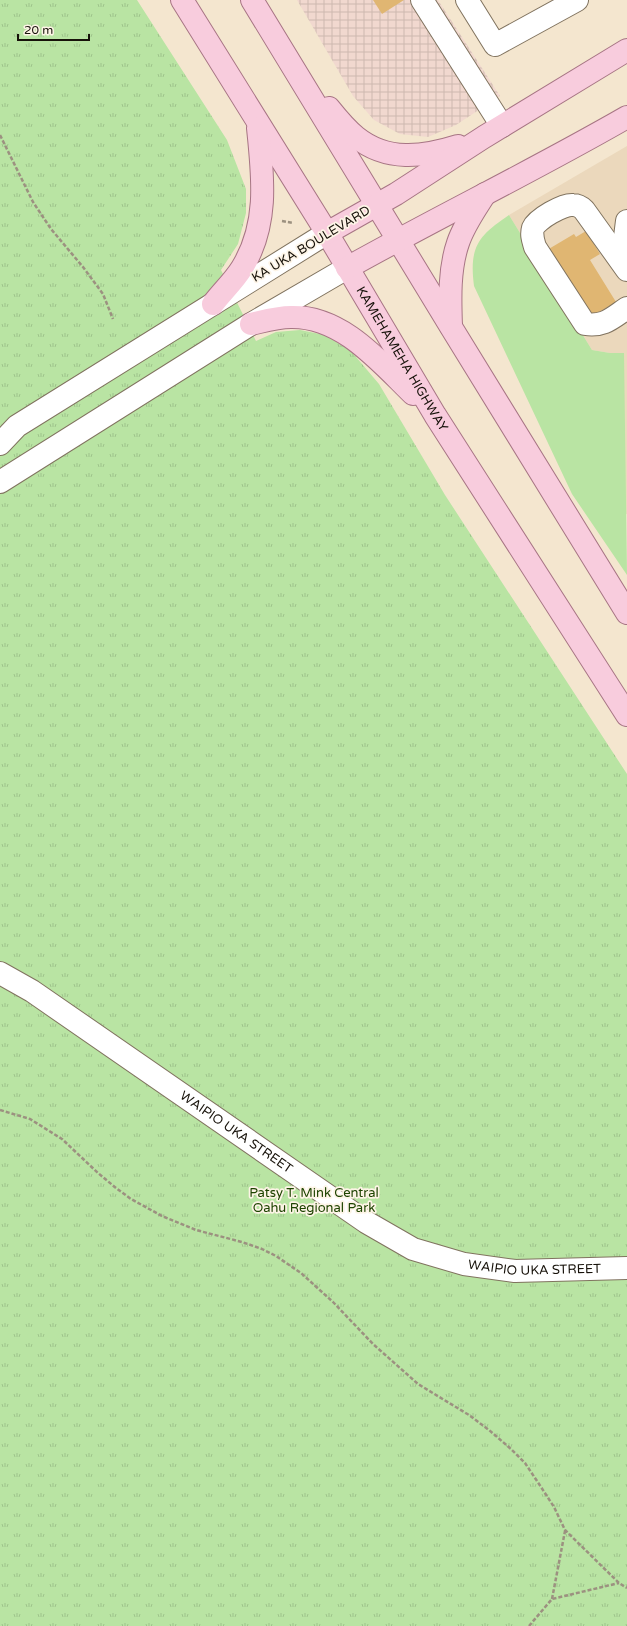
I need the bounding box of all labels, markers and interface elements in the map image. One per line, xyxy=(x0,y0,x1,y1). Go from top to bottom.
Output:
scale bar xyxy=(18,16,89,42)
text: 20 m xyxy=(24,23,53,37)
street label: KA UKA BOULEVARD xyxy=(249,202,373,286)
street label: KAMEHAMEHA HIGHWAY xyxy=(353,284,451,434)
street label: WAIPIO UKA STREET xyxy=(177,1088,296,1177)
park label: Patsy T. Mink Central Oahu Regional Park xyxy=(249,1185,379,1216)
street label: WAIPIO UKA STREET xyxy=(467,1257,601,1279)

